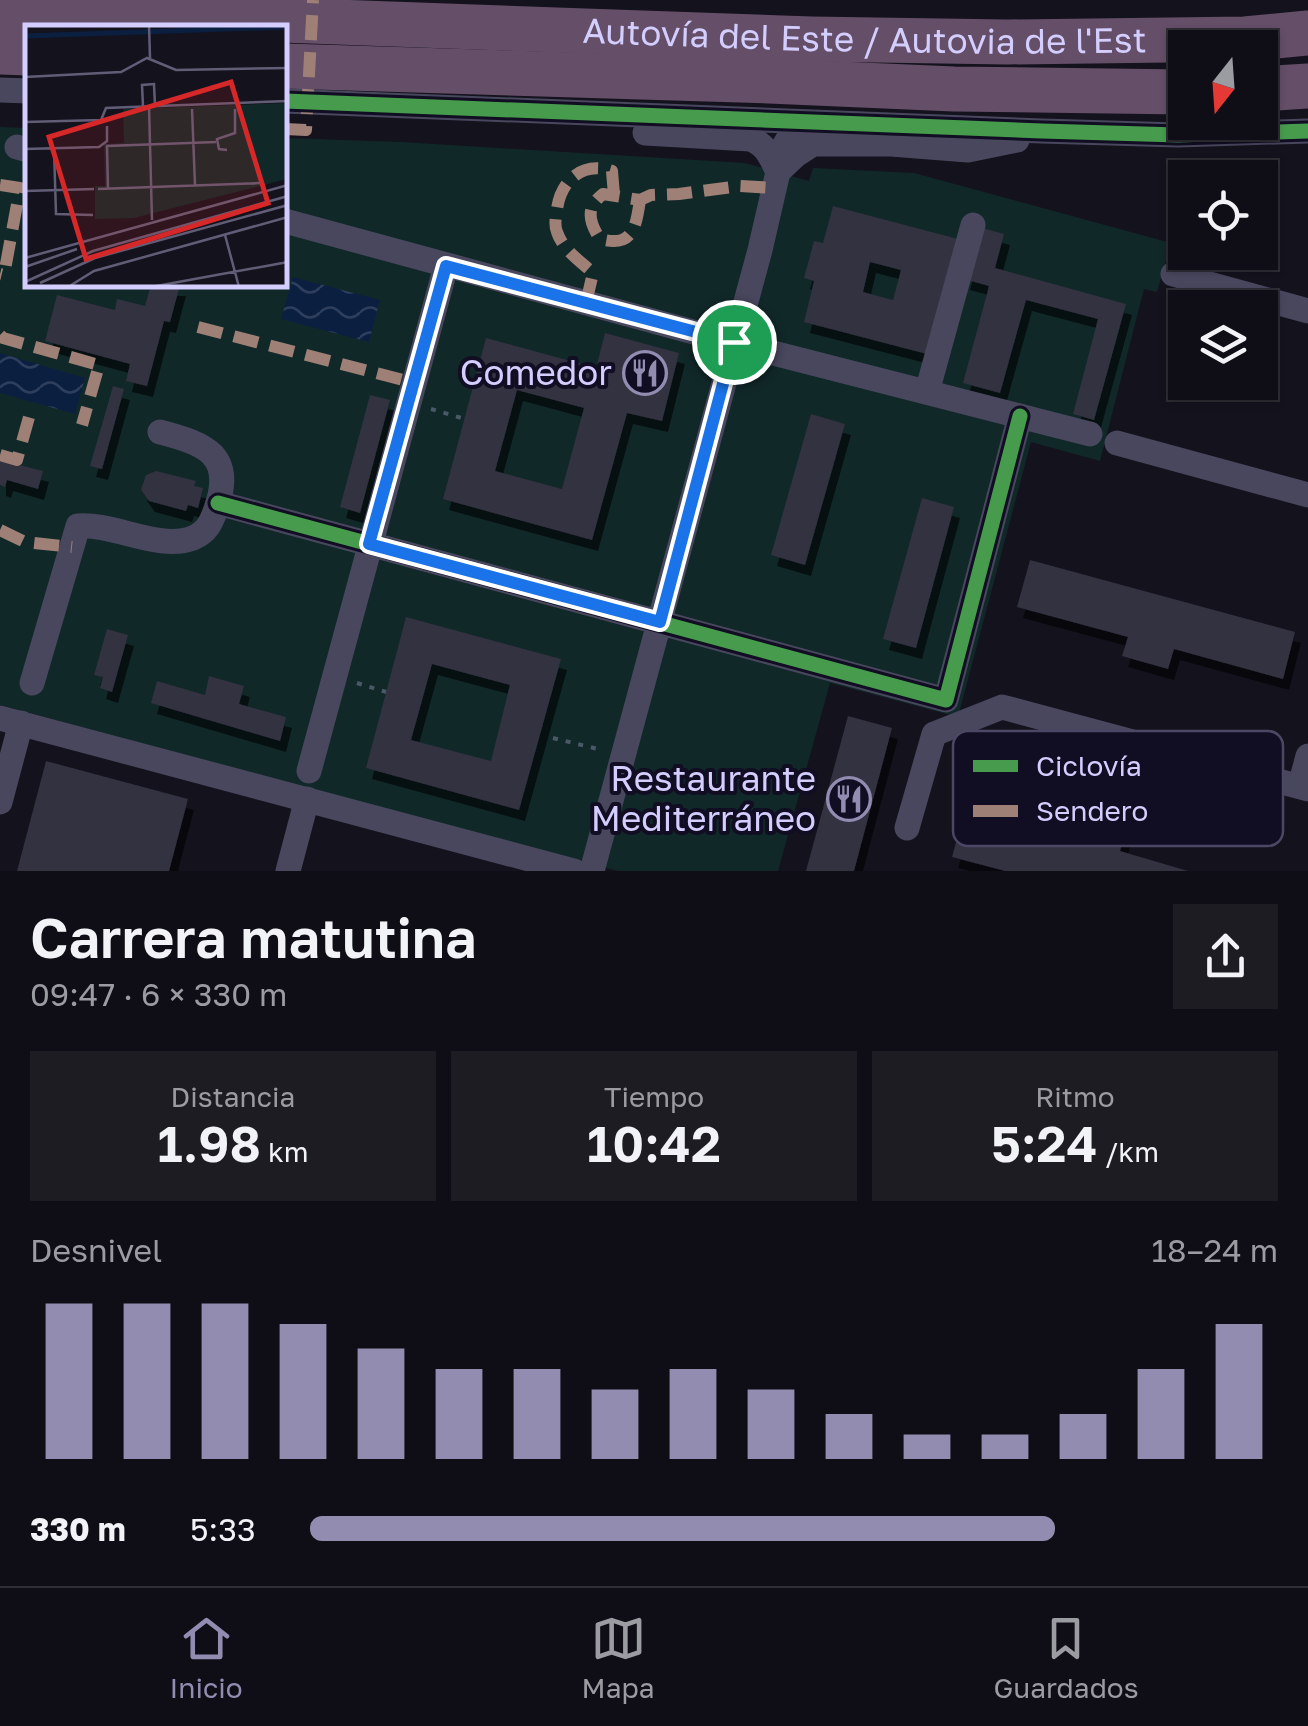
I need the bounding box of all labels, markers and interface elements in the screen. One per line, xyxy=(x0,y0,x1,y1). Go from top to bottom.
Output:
street label: Autovía del Este / Autovia de l'Est xyxy=(582,9,1147,62)
inset map xyxy=(25,25,288,288)
north arrow xyxy=(1168,30,1278,140)
map controls xyxy=(1168,30,1278,400)
button: locate xyxy=(1168,160,1278,270)
button: layers xyxy=(1168,290,1278,400)
pin xyxy=(692,300,777,385)
icon: arrive xyxy=(707,315,762,370)
restaurant icon: Comedor xyxy=(622,350,668,396)
place label: Comedor xyxy=(460,351,612,393)
legend xyxy=(953,731,1283,846)
text: Ciclovía xyxy=(1036,749,1142,782)
place label: Restaurante Mediterráneo xyxy=(591,757,816,839)
restaurant icon: Restaurante Mediterráneo xyxy=(826,776,872,822)
text: Sendero xyxy=(1036,794,1148,827)
text: Carrera matutina xyxy=(30,904,477,970)
button: share xyxy=(1173,904,1278,1009)
text: 09:47 · 6 × 330 m xyxy=(30,975,287,1013)
text: Distancia xyxy=(171,1080,295,1113)
text: Tiempo xyxy=(604,1080,704,1113)
text: Ritmo xyxy=(1035,1080,1115,1113)
text: 1.98 xyxy=(158,1113,261,1173)
text: 10:42 xyxy=(587,1113,721,1173)
text: 5:24 xyxy=(991,1113,1098,1173)
text: km xyxy=(261,1135,308,1168)
text: /km xyxy=(1098,1135,1159,1168)
text: Desnivel xyxy=(30,1231,162,1269)
text: 18–24 m xyxy=(1152,1231,1278,1269)
text: 330 m xyxy=(30,1510,126,1548)
text: 5:33 xyxy=(190,1510,256,1548)
tab: Inicio xyxy=(169,1611,243,1704)
tab: Mapa xyxy=(582,1611,655,1704)
tab: Guardados xyxy=(993,1611,1139,1704)

